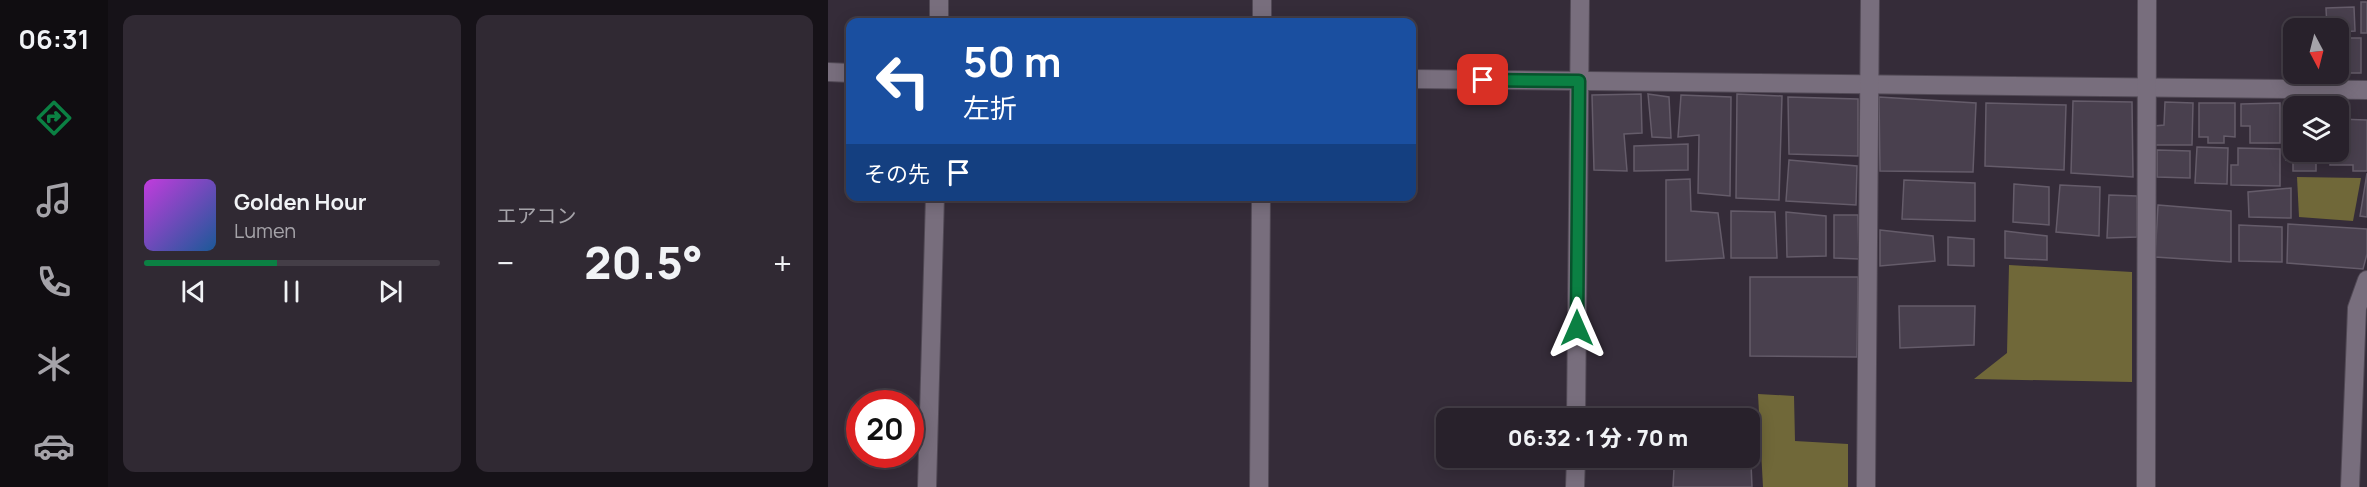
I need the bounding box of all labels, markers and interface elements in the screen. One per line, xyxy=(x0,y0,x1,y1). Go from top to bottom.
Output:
north arrow xyxy=(2283,18,2349,84)
map controls xyxy=(2283,18,2349,162)
text: 06:31 xyxy=(18,20,90,57)
text: 50 m xyxy=(963,32,1061,90)
icon: left xyxy=(864,42,942,120)
pin xyxy=(1457,54,1508,105)
icon: arrive xyxy=(1466,63,1499,96)
text: 左折 xyxy=(963,89,1017,126)
button: layers xyxy=(2283,96,2349,162)
icon: directions xyxy=(33,97,75,139)
icon: arrive xyxy=(942,156,975,189)
text: その先 xyxy=(864,159,930,189)
icon: music xyxy=(33,179,75,221)
text: Golden Hour xyxy=(234,187,367,217)
text: エアコン xyxy=(497,202,577,229)
text: Lumen xyxy=(234,217,296,244)
text: 20.5° xyxy=(584,231,703,293)
text: − xyxy=(497,240,514,285)
text: + xyxy=(773,240,792,285)
icon: phone xyxy=(33,261,75,303)
icon: previous xyxy=(177,275,210,308)
icon: pause xyxy=(275,275,308,308)
icon: next xyxy=(374,275,407,308)
position arrow xyxy=(1545,296,1609,360)
icon: climate xyxy=(33,343,75,385)
speed limit sign: 20 xyxy=(846,390,924,468)
text: 06:32 · 1 分 · 70 m xyxy=(1508,423,1688,453)
icon: car xyxy=(33,425,75,467)

